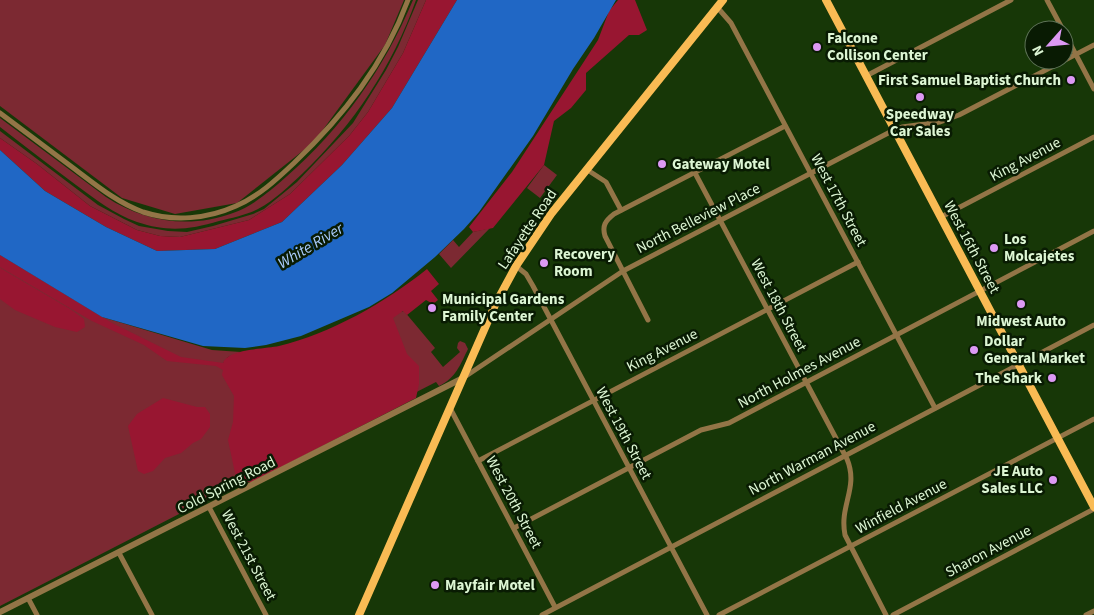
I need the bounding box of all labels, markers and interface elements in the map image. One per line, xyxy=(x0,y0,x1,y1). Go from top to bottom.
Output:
north arrow xyxy=(1024,20,1074,70)
place label: Falcone Collison Center xyxy=(827,28,928,66)
marker: Falcone Collison Center xyxy=(811,41,823,53)
text: N xyxy=(1027,42,1049,59)
place label: First Samuel Baptist Church xyxy=(878,70,1061,91)
marker: First Samuel Baptist Church xyxy=(1065,74,1077,86)
marker: Speedway Car Sales xyxy=(914,91,926,103)
place label: Speedway Car Sales xyxy=(886,104,954,142)
street label: King Avenue xyxy=(986,132,1064,187)
street label: West 17th Street xyxy=(805,150,872,250)
place label: Gateway Motel xyxy=(672,154,770,175)
marker: Gateway Motel xyxy=(656,158,668,170)
street label: North Belleview Place xyxy=(633,178,764,259)
street label: Lafayette Road xyxy=(493,185,562,274)
street label: West 16th Street xyxy=(938,197,1005,297)
water label: White River xyxy=(274,217,349,274)
place label: Los Molcajetes xyxy=(1004,229,1075,267)
marker: Los Molcajetes xyxy=(988,242,1000,254)
place label: Recovery Room xyxy=(554,244,615,282)
street label: West 18th Street xyxy=(745,255,812,355)
marker: Recovery Room xyxy=(538,257,550,269)
place label: Municipal Gardens Family Center xyxy=(442,289,565,327)
marker: Midwest Auto xyxy=(1015,298,1027,310)
marker: Municipal Gardens Family Center xyxy=(426,302,438,314)
place label: Midwest Auto xyxy=(976,311,1066,332)
street label: King Avenue xyxy=(623,324,701,377)
street label: North Holmes Avenue xyxy=(734,331,864,414)
place label: Dollar General Market xyxy=(984,331,1085,369)
marker: Dollar General Market xyxy=(968,344,980,356)
place label: The Shark xyxy=(975,368,1043,389)
marker: The Shark xyxy=(1046,372,1058,384)
street label: West 19th Street xyxy=(590,383,657,483)
street label: North Warman Avenue xyxy=(745,416,879,501)
street label: Cold Spring Road xyxy=(173,452,279,519)
street label: West 20th Street xyxy=(480,452,547,552)
place label: JE Auto Sales LLC xyxy=(981,461,1043,499)
street label: Winfield Avenue xyxy=(852,474,951,539)
marker: JE Auto Sales LLC xyxy=(1047,474,1059,486)
street label: West 21st Street xyxy=(216,506,281,604)
street label: Sharon Avenue xyxy=(942,520,1035,583)
place label: Mayfair Motel xyxy=(445,575,536,596)
marker: Mayfair Motel xyxy=(429,579,441,591)

